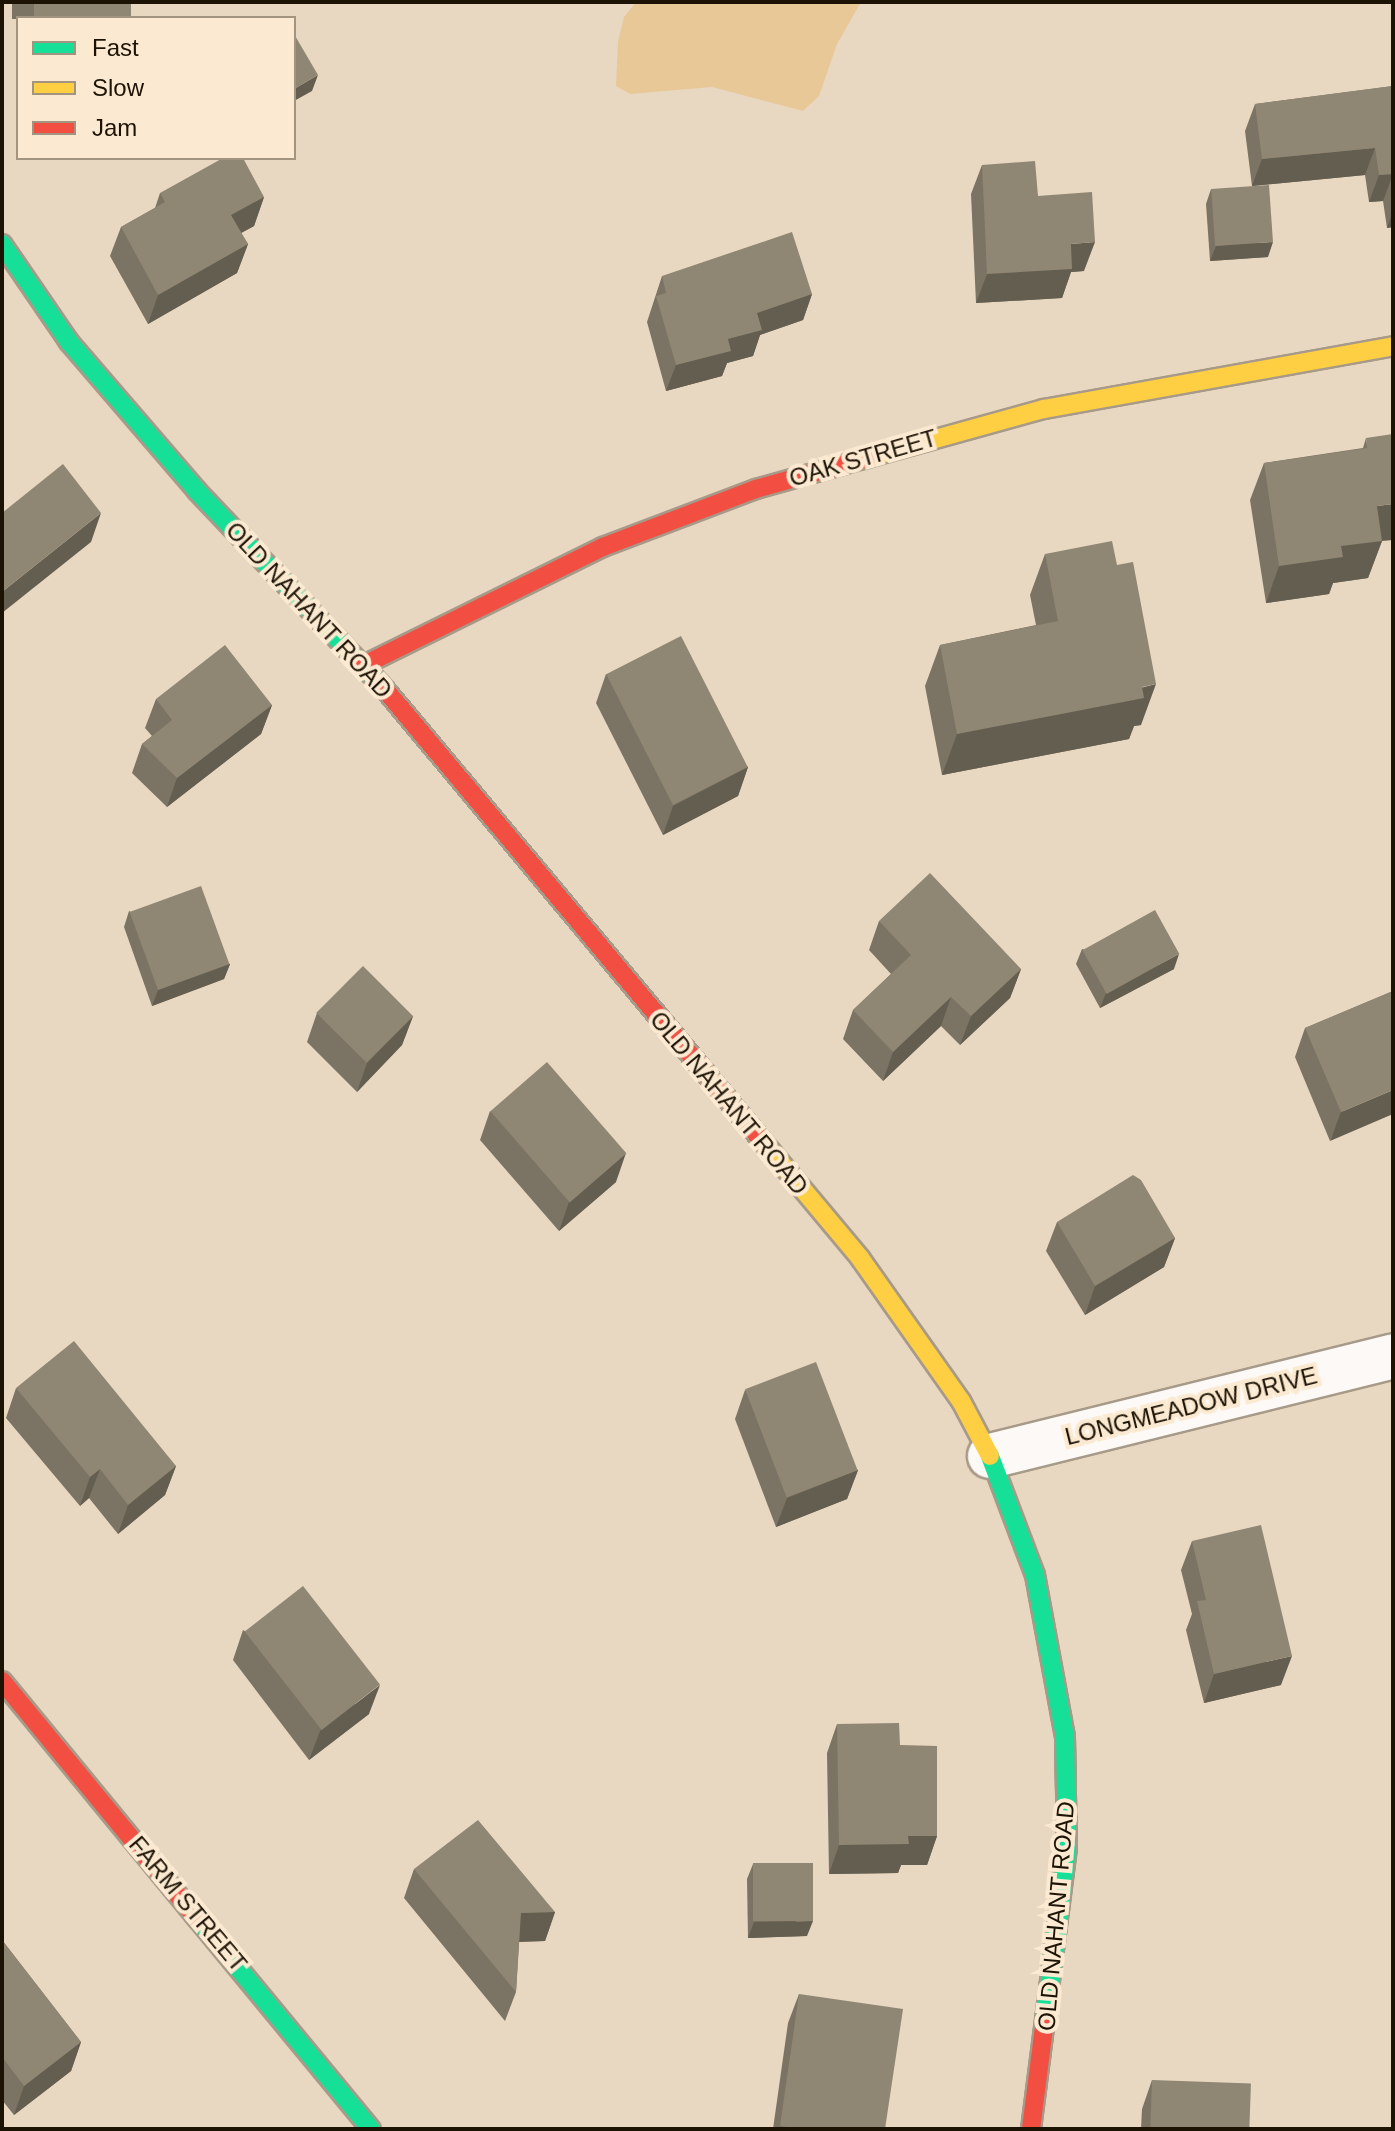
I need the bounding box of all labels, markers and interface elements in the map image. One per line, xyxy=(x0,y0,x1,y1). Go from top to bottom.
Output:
legend xyxy=(16,16,296,160)
text: Fast xyxy=(92,34,139,61)
text: Slow xyxy=(92,74,144,101)
text: Jam xyxy=(92,114,137,141)
street label: OAK STREET xyxy=(786,423,940,493)
street label: OLD NAHANT ROAD xyxy=(220,516,398,704)
street label: OLD NAHANT ROAD xyxy=(644,1005,814,1201)
street label: LONGMEADOW DRIVE xyxy=(1062,1361,1320,1451)
street label: OLD NAHANT ROAD xyxy=(1032,1800,1080,2032)
street label: FARM STREET xyxy=(123,1830,253,1978)

